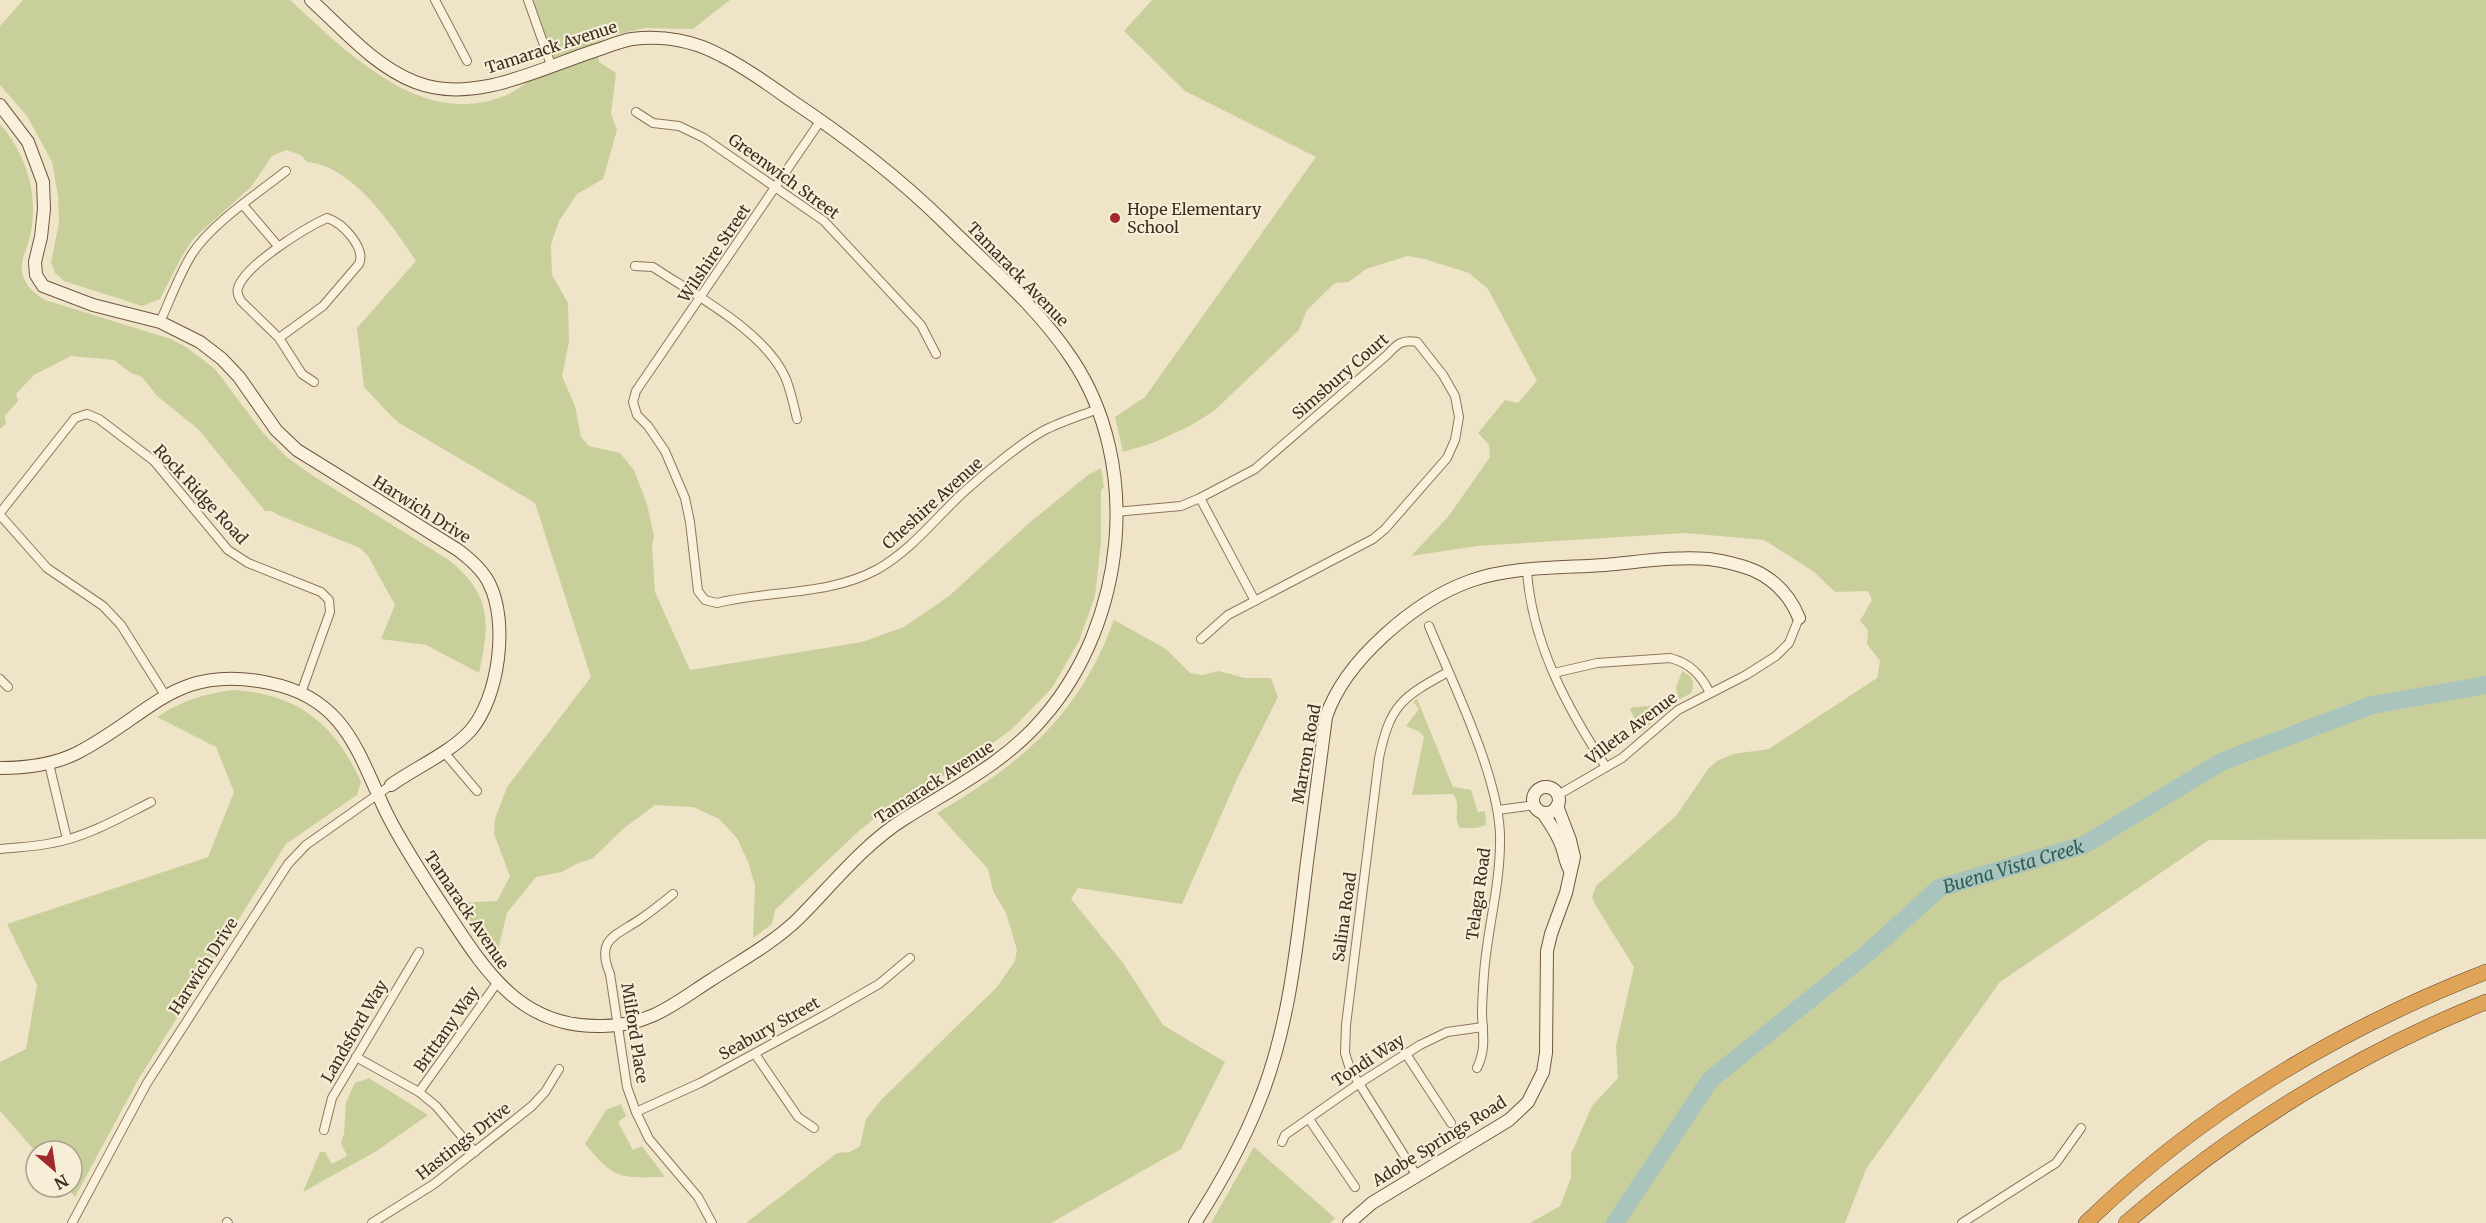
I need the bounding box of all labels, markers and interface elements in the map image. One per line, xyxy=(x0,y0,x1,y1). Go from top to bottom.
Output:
street label: Tamarack Avenue xyxy=(483,16,619,78)
street label: Greenwich Street xyxy=(725,129,844,223)
street label: Wilshire Street xyxy=(673,199,755,307)
place label: Hope Elementary School xyxy=(1127,199,1262,237)
marker: Hope Elementary School xyxy=(1108,211,1122,225)
street label: Tamarack Avenue xyxy=(963,218,1073,330)
street label: Simsbury Court xyxy=(1288,328,1393,423)
street label: Rock Ridge Road xyxy=(150,440,253,548)
street label: Cheshire Avenue xyxy=(878,453,986,553)
street label: Harwich Drive xyxy=(369,471,475,547)
street label: Villeta Avenue xyxy=(1581,687,1680,769)
street label: Marron Road xyxy=(1287,702,1325,805)
street label: Tamarack Avenue xyxy=(871,736,997,828)
water label: Buena Vista Creek xyxy=(1940,834,2086,898)
street label: Telaga Road xyxy=(1462,846,1494,942)
street label: Tamarack Avenue xyxy=(420,847,514,973)
street label: Salina Road xyxy=(1328,870,1360,963)
street label: Harwich Drive xyxy=(164,914,242,1018)
street label: Landsford Way xyxy=(317,976,392,1086)
street label: Milford Place xyxy=(617,981,653,1085)
street label: Brittany Way xyxy=(409,982,483,1076)
street label: Seabury Street xyxy=(715,992,824,1064)
street label: Tondi Way xyxy=(1328,1029,1408,1091)
street label: Adobe Springs Road xyxy=(1367,1091,1510,1191)
street label: Hastings Drive xyxy=(412,1098,514,1184)
north arrow xyxy=(24,1139,84,1199)
text: N xyxy=(51,1170,72,1194)

